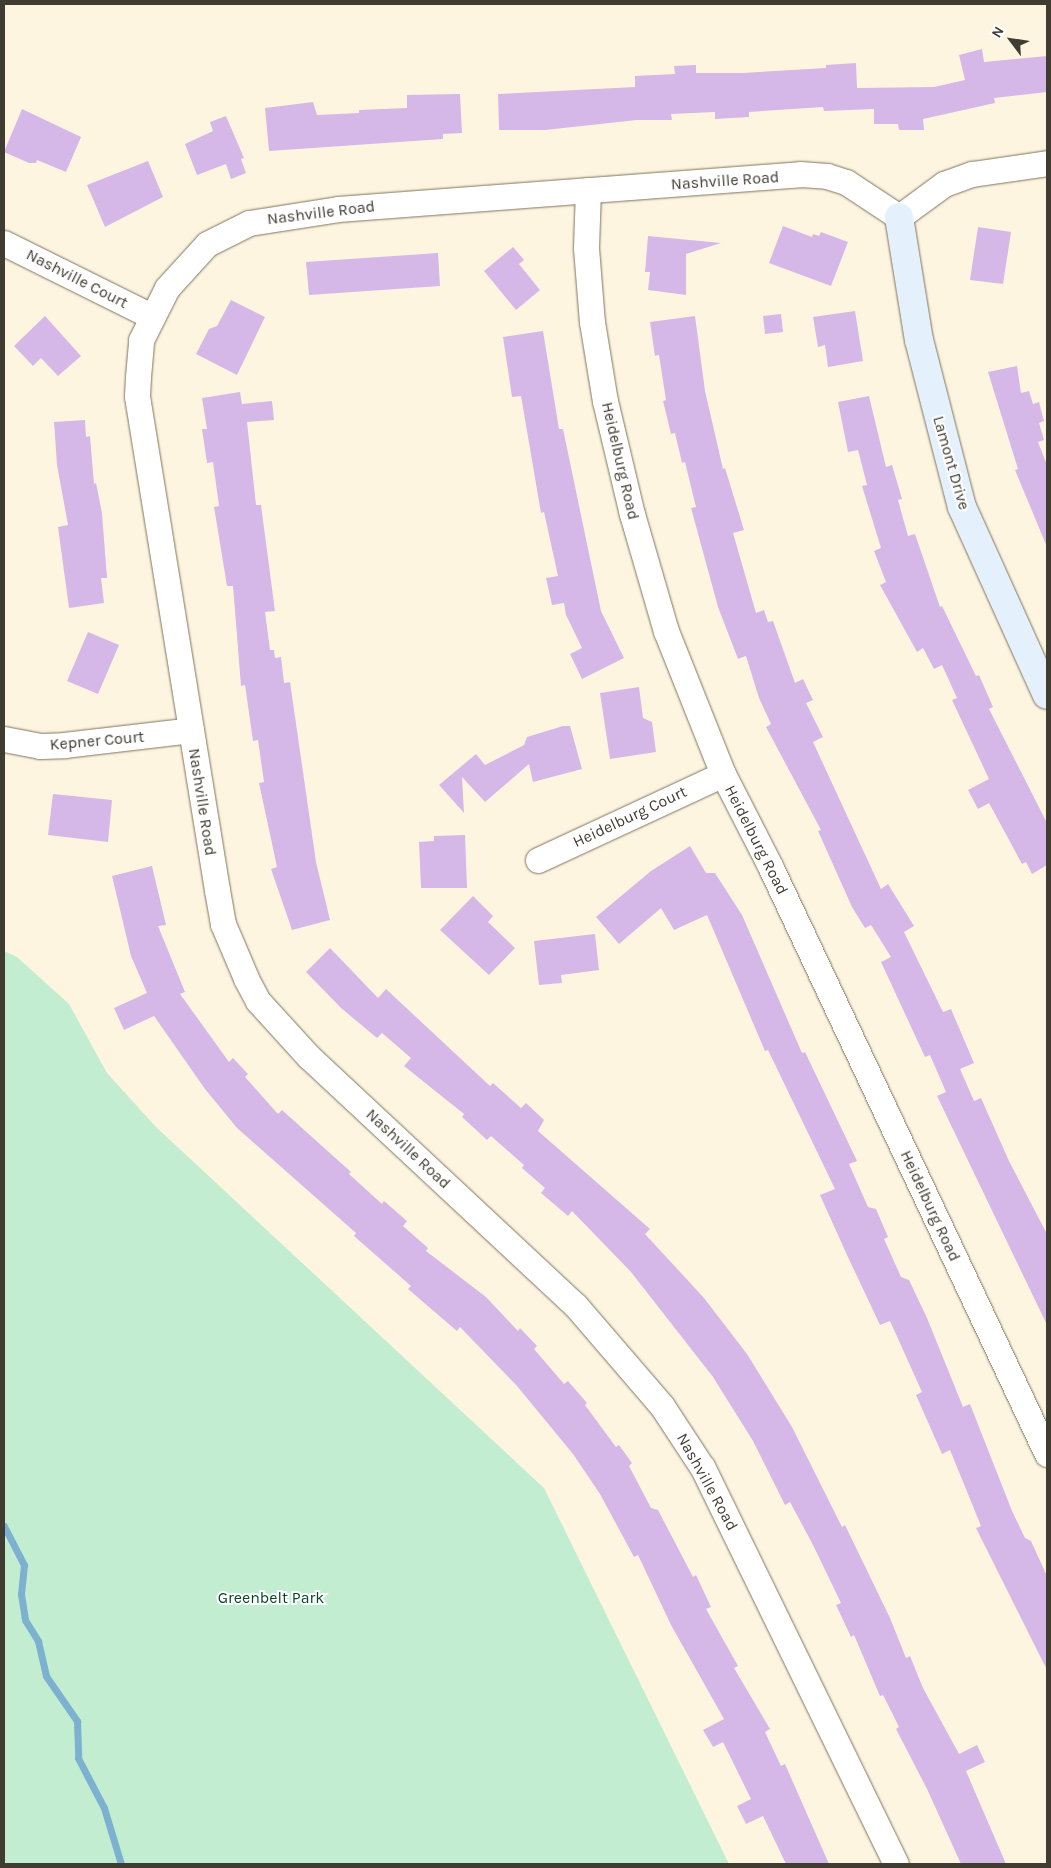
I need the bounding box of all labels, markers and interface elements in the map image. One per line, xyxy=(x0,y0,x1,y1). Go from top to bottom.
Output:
north arrow xyxy=(986,15,1036,65)
text: N xyxy=(988,23,1008,41)
street label: Nashville Road xyxy=(670,168,780,194)
street label: Nashville Road xyxy=(266,197,376,229)
street label: Nashville Court xyxy=(23,245,131,313)
street label: Heidelburg Road xyxy=(597,400,643,522)
street label: Lamont Drive xyxy=(928,414,974,512)
street label: Kepner Court xyxy=(49,727,145,755)
street label: Nashville Road xyxy=(184,747,220,857)
street label: Heidelburg Court xyxy=(570,782,690,852)
street label: Heidelburg Road xyxy=(720,782,792,898)
street label: Nashville Road xyxy=(362,1105,454,1193)
street label: Heidelburg Road xyxy=(896,1147,964,1265)
street label: Nashville Road xyxy=(672,1430,742,1534)
park label: Greenbelt Park xyxy=(218,1588,324,1608)

